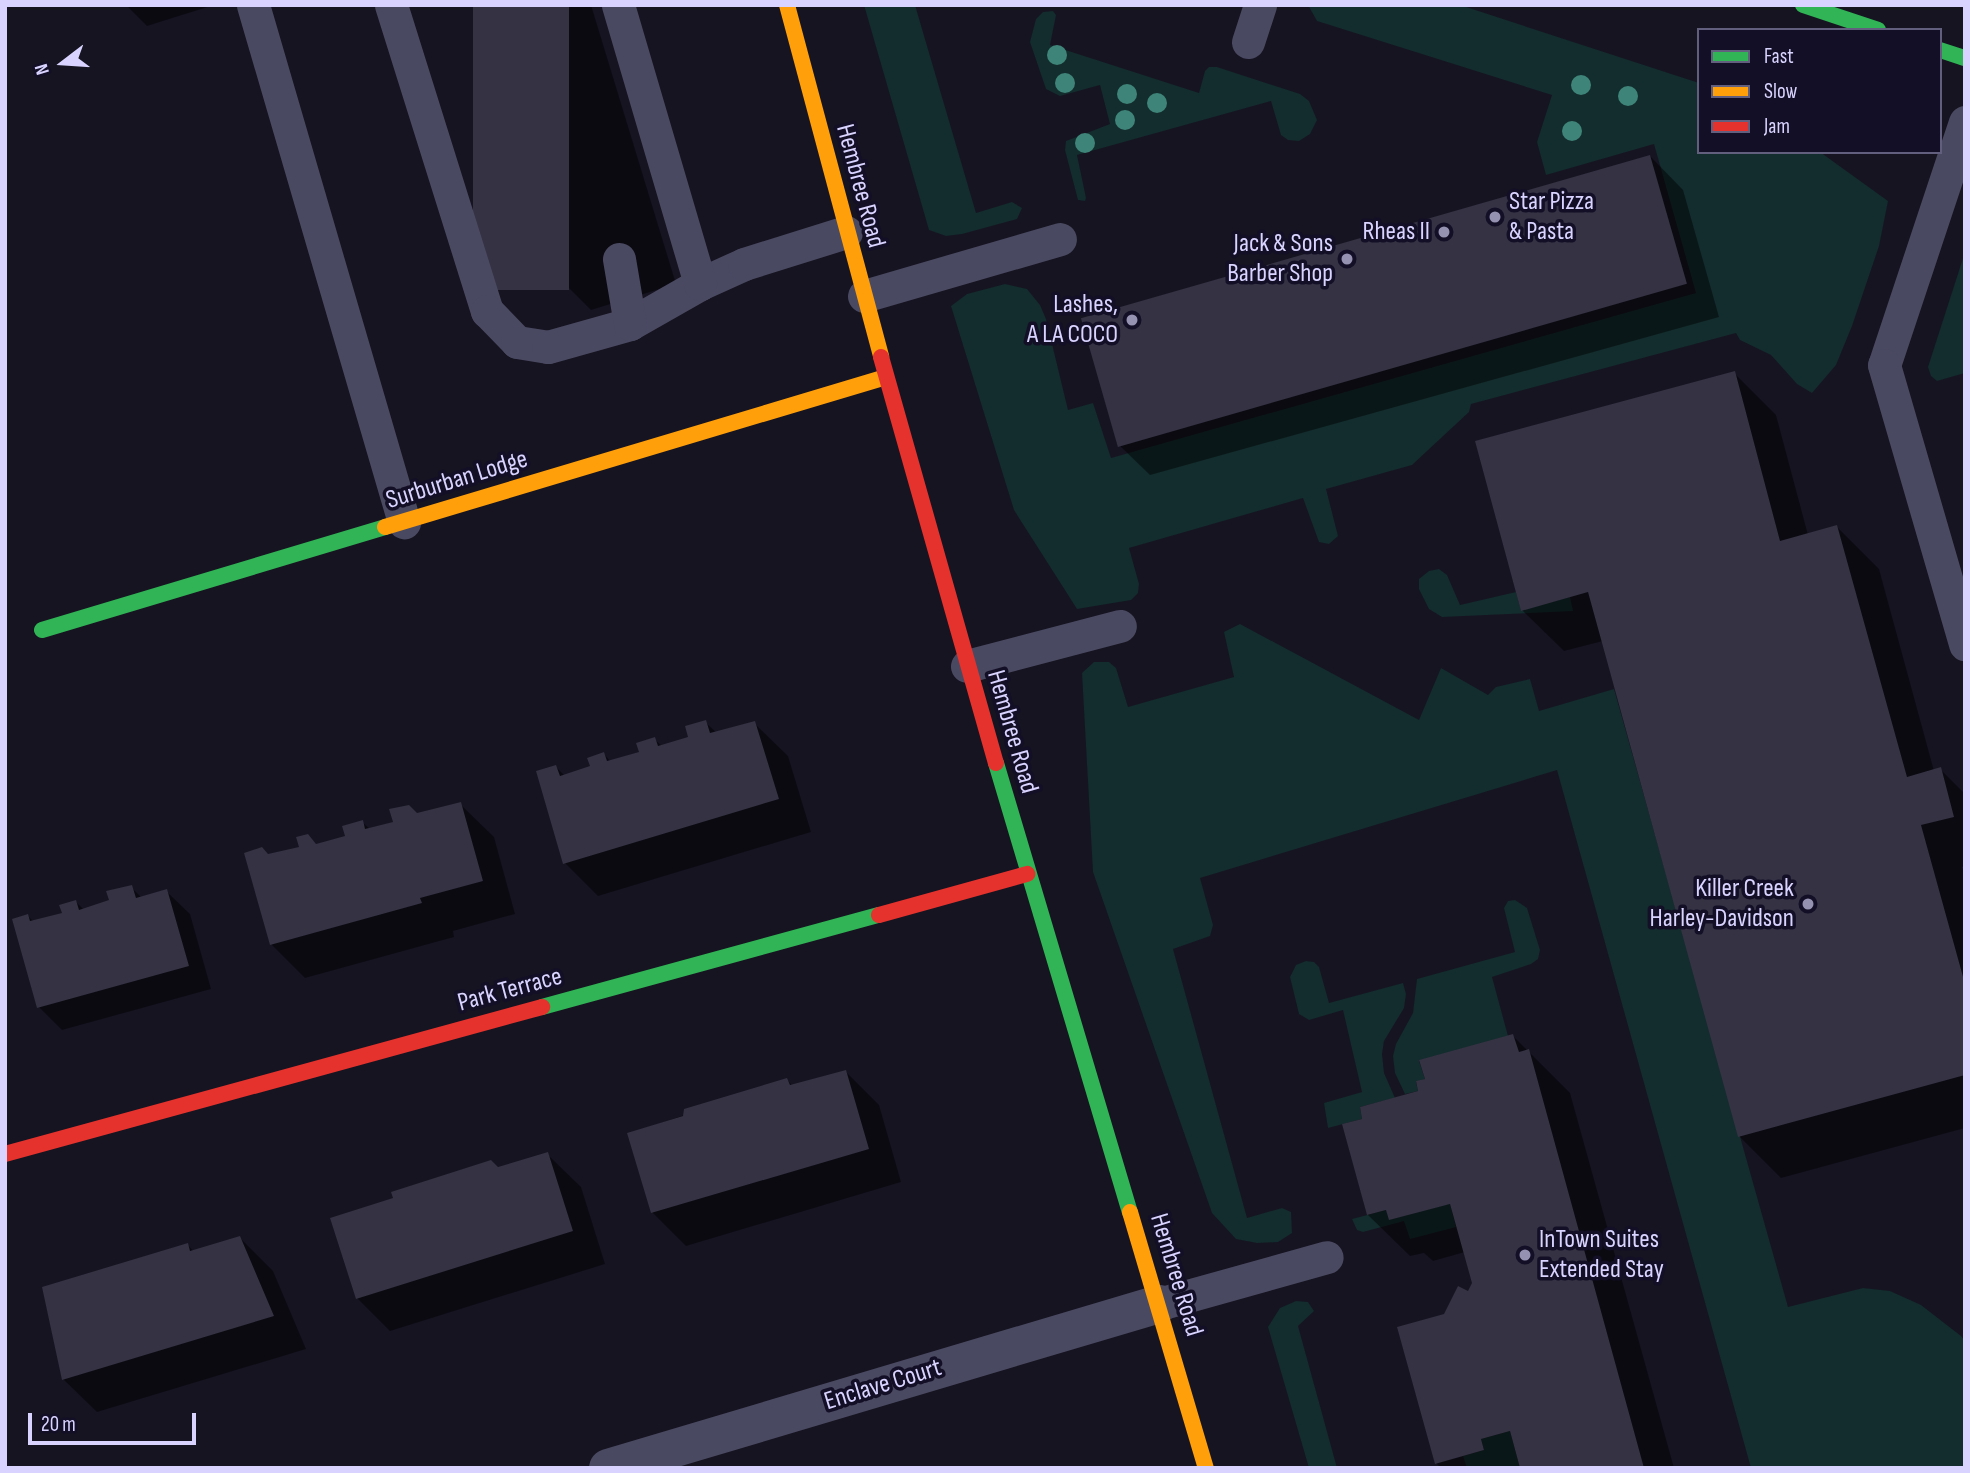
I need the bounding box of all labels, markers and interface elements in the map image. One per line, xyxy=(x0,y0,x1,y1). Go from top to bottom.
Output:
north arrow xyxy=(28,28,98,98)
legend xyxy=(1697,28,1942,154)
text: Fast xyxy=(1764,44,1794,69)
text: N xyxy=(30,61,55,78)
text: Slow xyxy=(1764,79,1797,104)
text: Jam xyxy=(1764,114,1790,139)
street label: Hembree Road xyxy=(829,121,891,251)
place label: Star Pizza & Pasta xyxy=(1509,186,1594,248)
marker: Star Pizza & Pasta xyxy=(1487,209,1503,225)
place label: Rheas II xyxy=(1362,216,1430,248)
marker: Rheas II xyxy=(1436,224,1452,240)
place label: Jack & Sons Barber Shop xyxy=(1227,228,1333,290)
marker: Jack & Sons Barber Shop xyxy=(1339,251,1355,267)
place label: Lashes, A LA COCO xyxy=(1027,289,1118,350)
marker: Lashes, A LA COCO xyxy=(1124,312,1140,328)
street label: Surburban Lodge xyxy=(382,444,532,516)
street label: Hembree Road xyxy=(980,667,1044,797)
place label: Killer Creek Harley-Davidson xyxy=(1649,873,1794,934)
marker: Killer Creek Harley-Davidson xyxy=(1800,896,1816,912)
street label: Park Terrace xyxy=(454,961,566,1019)
street label: Hembree Road xyxy=(1143,1210,1209,1340)
place label: InTown Suites Extended Stay xyxy=(1539,1224,1664,1286)
marker: InTown Suites Extended Stay xyxy=(1517,1247,1533,1263)
street label: Enclave Court xyxy=(821,1352,945,1418)
scale bar xyxy=(32,1400,200,1444)
text: 20 m xyxy=(41,1412,76,1437)

